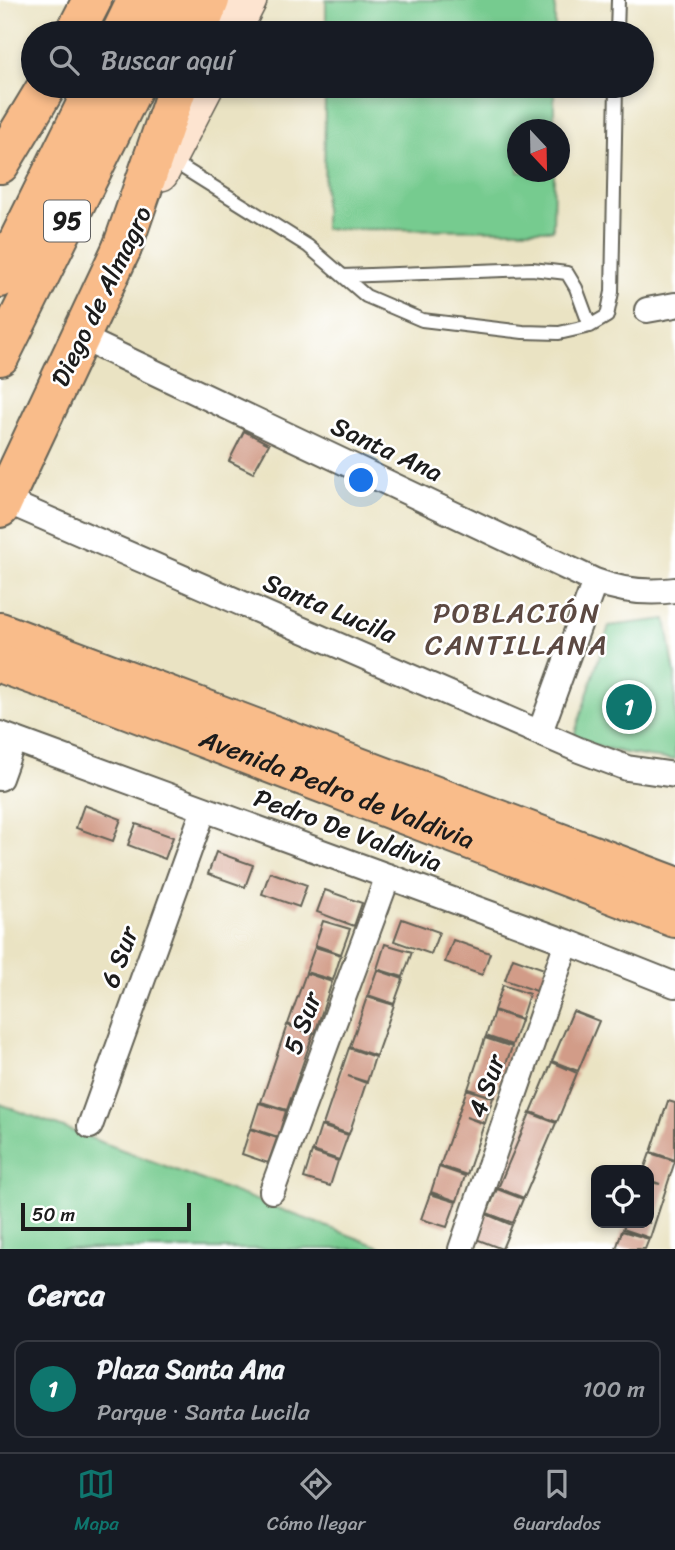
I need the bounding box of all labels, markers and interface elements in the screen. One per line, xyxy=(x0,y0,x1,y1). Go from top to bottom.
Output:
search box xyxy=(21,21,654,98)
text: Buscar aquí xyxy=(101,37,234,83)
icon: search xyxy=(45,41,83,79)
north arrow xyxy=(507,119,570,182)
street label: Diego de Almagro xyxy=(37,197,165,395)
road number: 95 xyxy=(44,201,90,242)
street label: Santa Ana xyxy=(323,403,451,495)
your location xyxy=(344,463,378,497)
street label: Santa Lucila xyxy=(256,559,405,657)
district label: POBLACIÓN CANTILLANA xyxy=(425,588,609,669)
pin: 1 xyxy=(606,681,652,733)
street label: Avenida Pedro de Valdivia xyxy=(192,715,481,862)
street label: Pedro De Valdivia xyxy=(247,775,449,885)
street label: 6 Sur xyxy=(87,919,152,994)
street label: 5 Sur xyxy=(270,984,335,1061)
street label: 4 Sur xyxy=(454,1047,519,1124)
map controls xyxy=(591,1165,654,1228)
button: locate xyxy=(591,1165,654,1228)
text: 50 m xyxy=(32,1198,75,1231)
scale bar xyxy=(21,1200,191,1232)
text: Cerca xyxy=(28,1268,104,1322)
text: Plaza Santa Ana xyxy=(97,1346,284,1392)
text: 1 xyxy=(48,1369,58,1410)
text: 100 m xyxy=(582,1369,645,1410)
text: Parque · Santa Lucila xyxy=(97,1392,310,1433)
tab: Mapa xyxy=(74,1465,119,1540)
tab: Cómo llegar xyxy=(267,1465,365,1540)
tab: Guardados xyxy=(514,1465,601,1540)

